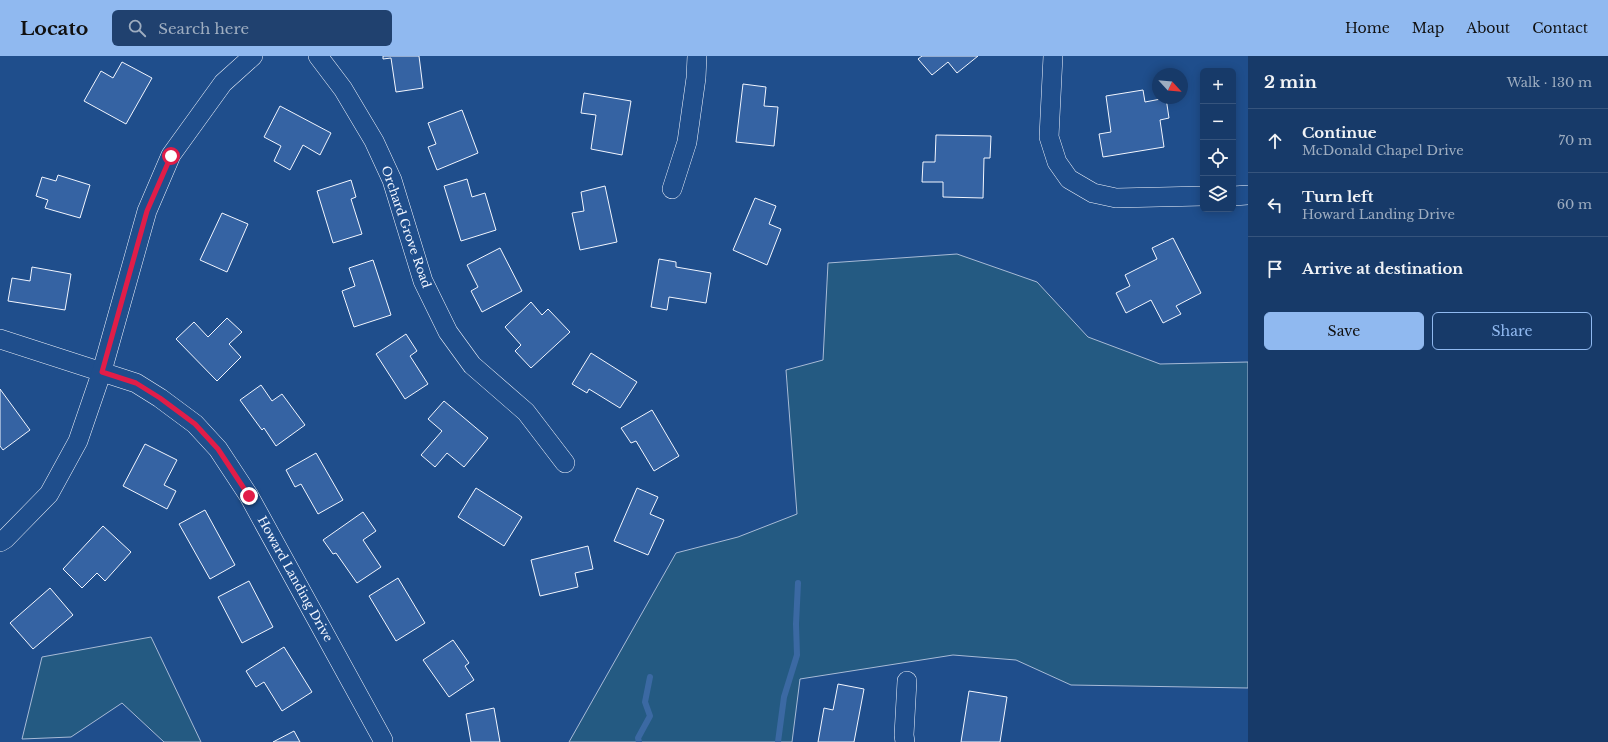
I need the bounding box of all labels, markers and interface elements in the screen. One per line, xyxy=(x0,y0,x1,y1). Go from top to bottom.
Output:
search box xyxy=(112,10,392,46)
text: Locato xyxy=(20,17,88,40)
icon: search xyxy=(126,17,148,39)
text: Search here xyxy=(158,19,249,38)
text: Home xyxy=(1345,19,1390,37)
text: Map xyxy=(1412,19,1444,37)
text: About xyxy=(1466,19,1510,37)
text: Contact xyxy=(1532,19,1588,37)
north arrow xyxy=(1152,68,1188,104)
map controls xyxy=(1200,68,1236,212)
button: + xyxy=(1200,68,1236,104)
text: 2 min xyxy=(1264,72,1317,93)
text: Walk · 130 m xyxy=(1507,74,1592,91)
button: − xyxy=(1200,104,1236,140)
text: Continue xyxy=(1302,123,1377,142)
icon: ahead xyxy=(1264,130,1286,152)
text: 70 m xyxy=(1559,132,1592,149)
button: locate xyxy=(1200,140,1236,176)
text: McDonald Chapel Drive xyxy=(1302,142,1464,159)
route start xyxy=(162,147,180,165)
street label: Orchard Grove Road xyxy=(378,164,434,290)
button: layers xyxy=(1200,176,1236,212)
text: Turn left xyxy=(1302,187,1373,206)
icon: left xyxy=(1264,194,1286,216)
text: 60 m xyxy=(1557,196,1592,213)
text: Howard Landing Drive xyxy=(1302,206,1455,223)
icon: arrive xyxy=(1264,258,1286,280)
text: Arrive at destination xyxy=(1302,259,1463,278)
button: Save xyxy=(1264,312,1424,350)
button: Share xyxy=(1432,312,1592,350)
route end xyxy=(240,487,258,505)
street label: Howard Landing Drive xyxy=(255,513,336,644)

